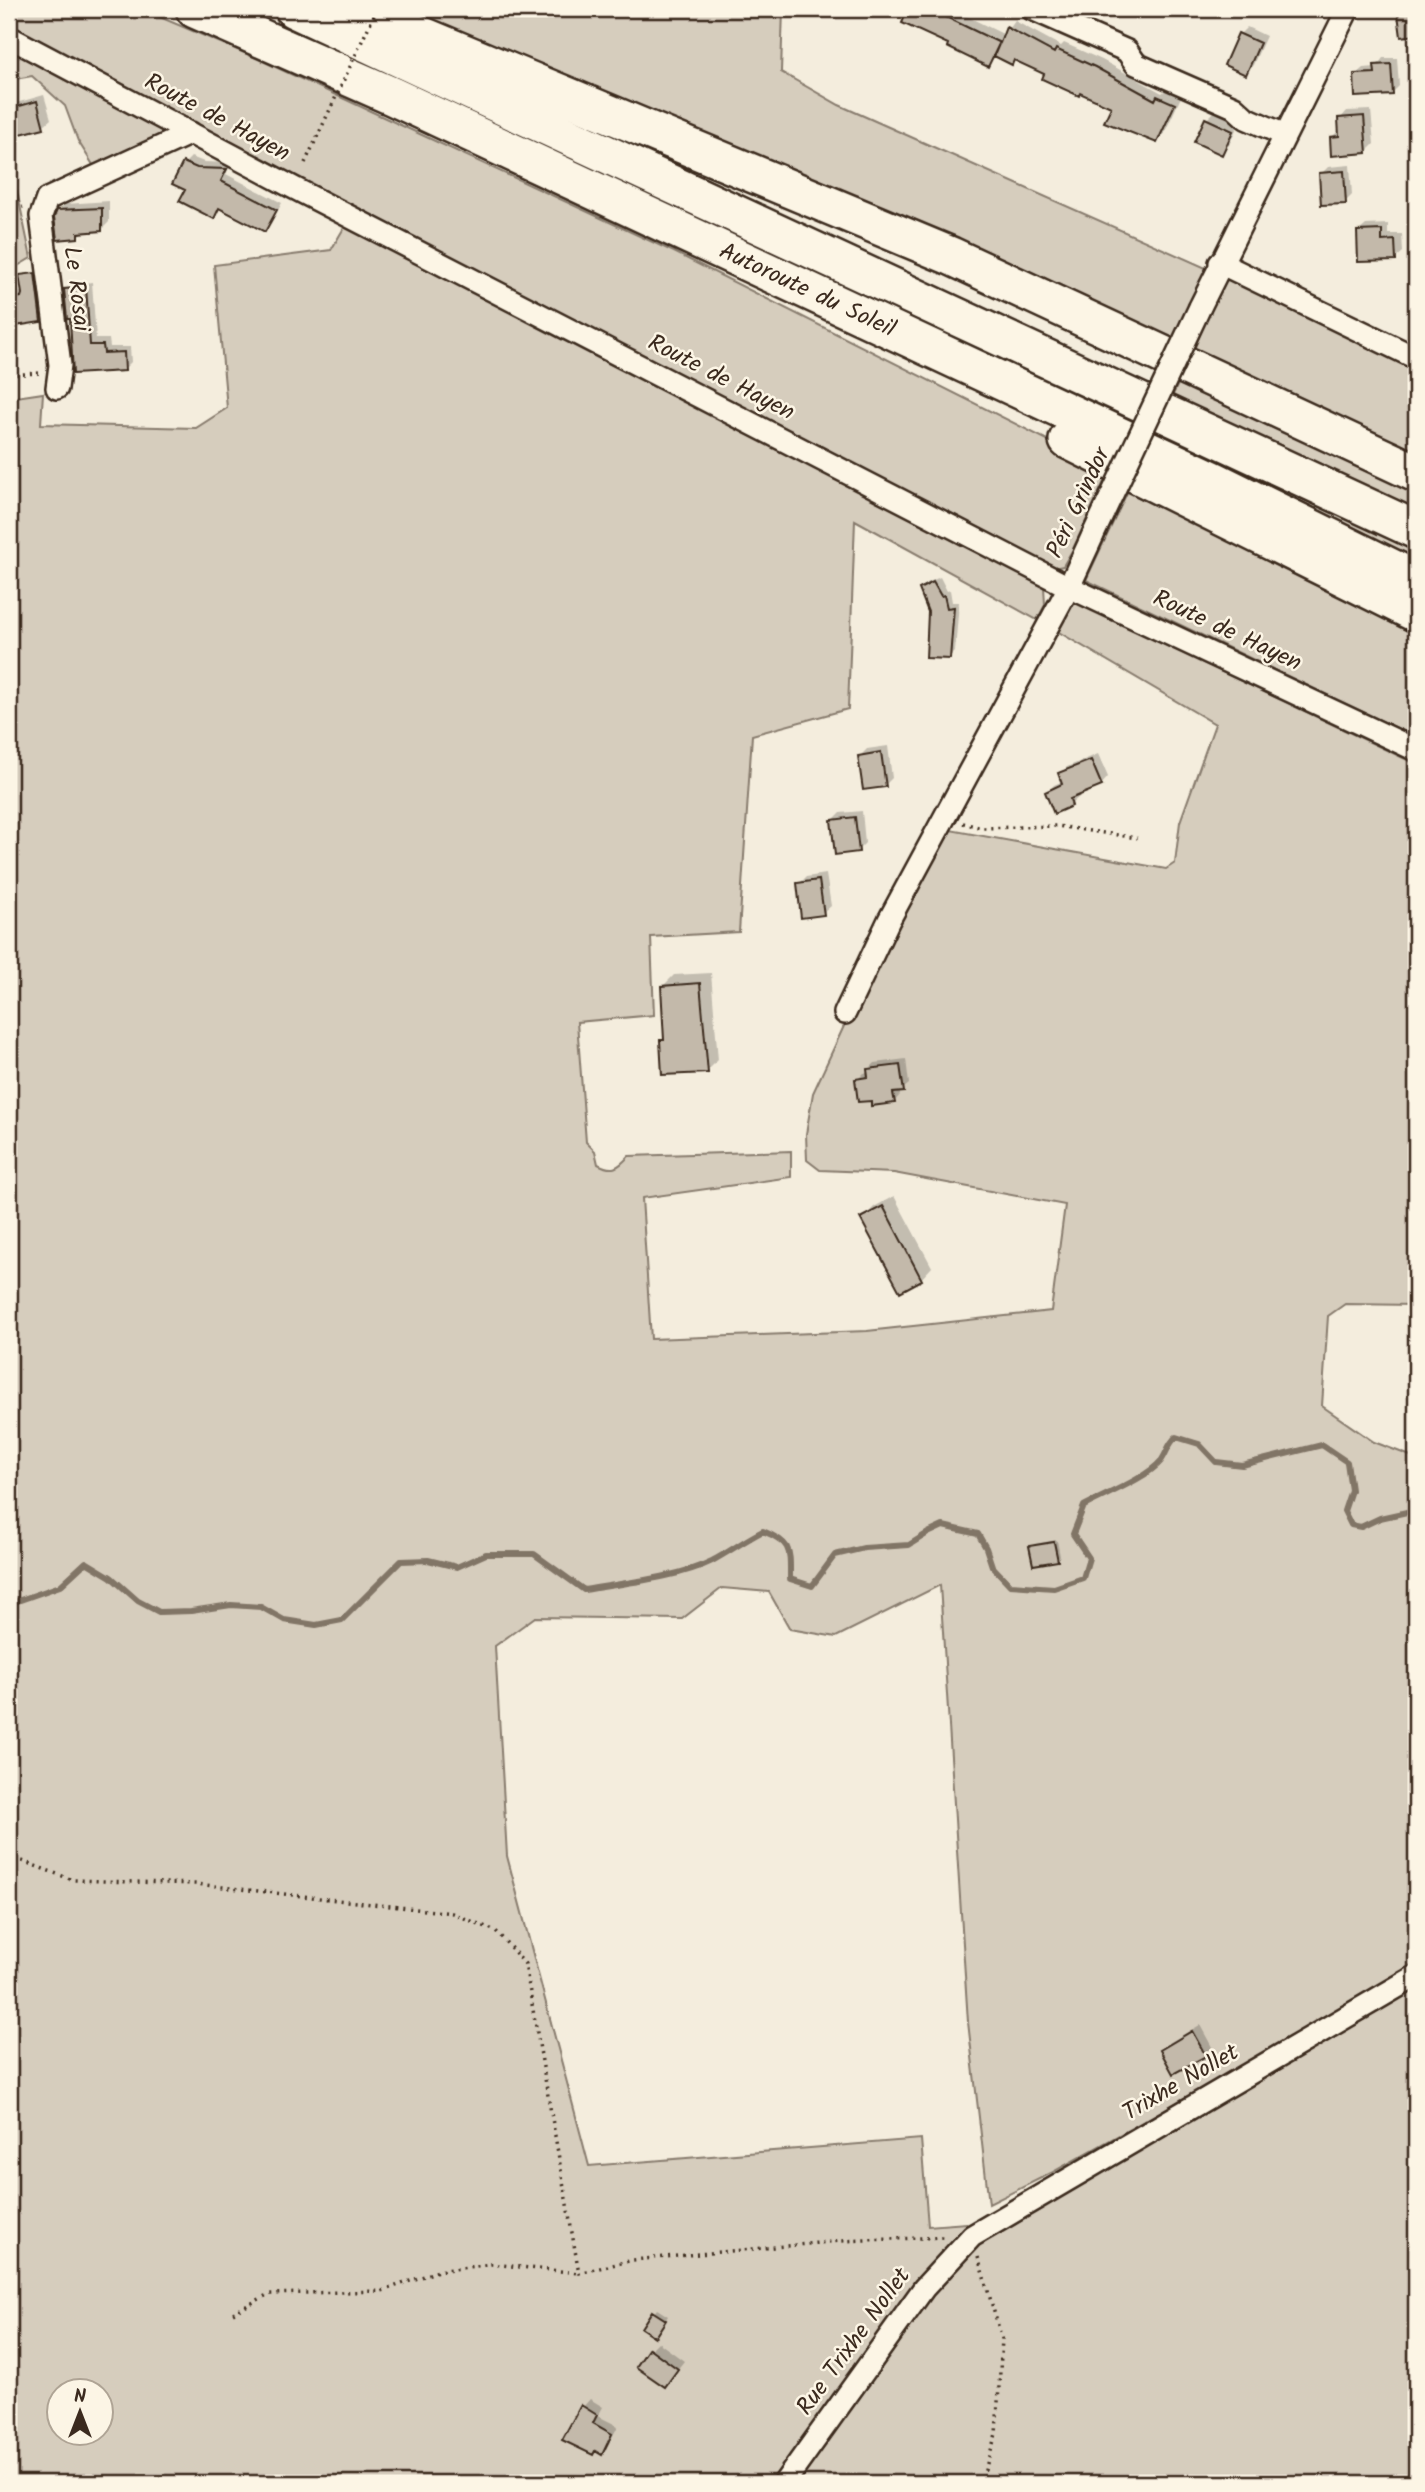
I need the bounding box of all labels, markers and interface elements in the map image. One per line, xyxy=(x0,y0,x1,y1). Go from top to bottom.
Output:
street label: Route de Hayen xyxy=(137,63,297,173)
street label: Autoroute du Soleil xyxy=(712,232,903,349)
street label: Le Rosai xyxy=(51,244,101,335)
street label: Route de Hayen xyxy=(641,324,801,432)
street label: Péri Grindor xyxy=(1036,439,1123,565)
street label: Route de Hayen xyxy=(1146,579,1308,683)
street label: Trixhe Nollet xyxy=(1115,2034,1247,2132)
street label: Rue Trixhe Nollet xyxy=(787,2259,922,2424)
north arrow xyxy=(46,2376,116,2446)
text: N xyxy=(74,2382,86,2412)

